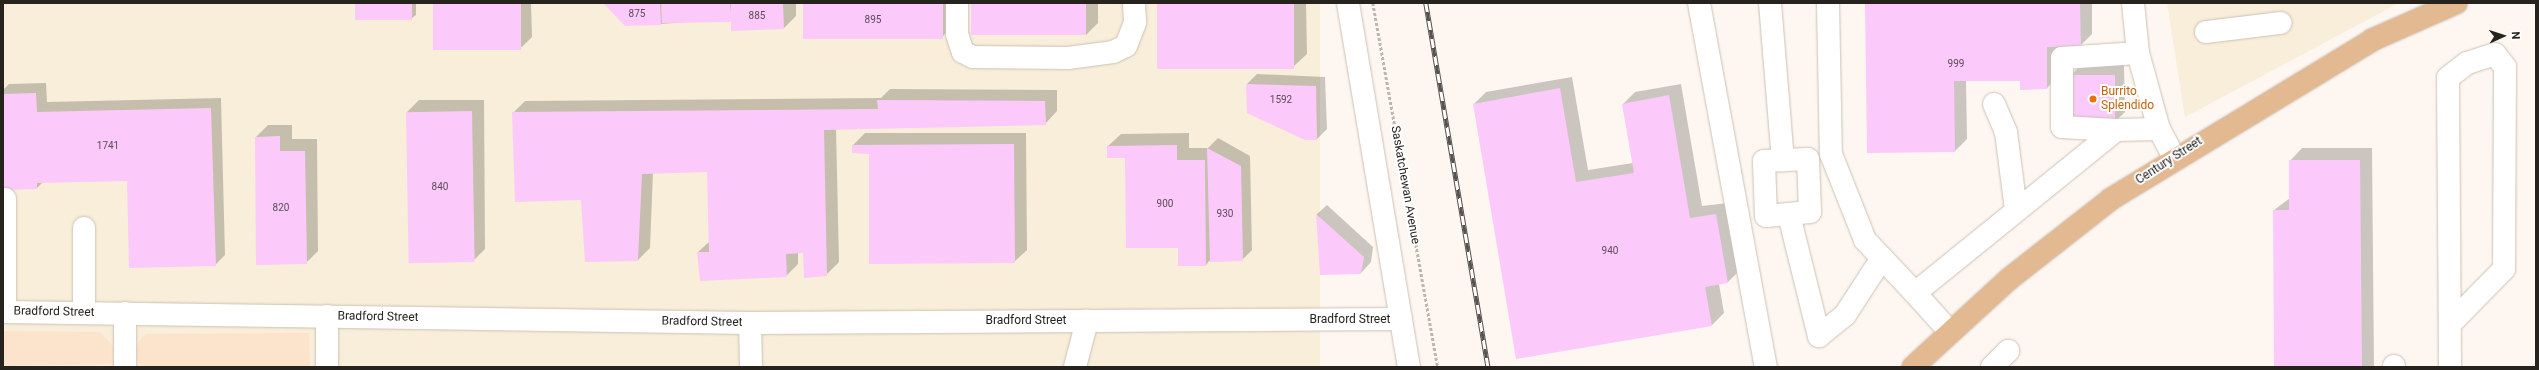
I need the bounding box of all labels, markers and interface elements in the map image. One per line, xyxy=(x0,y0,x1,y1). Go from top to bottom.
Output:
house number: 875 xyxy=(629,8,645,20)
house number: 885 xyxy=(749,10,765,22)
house number: 895 xyxy=(865,14,881,26)
north arrow xyxy=(2483,16,2523,56)
text: N xyxy=(2509,31,2522,40)
house number: 999 xyxy=(1948,58,1964,70)
place label: Burrito Splendido xyxy=(2101,85,2154,113)
house number: 1592 xyxy=(1270,94,1292,106)
marker: Burrito Splendido xyxy=(2088,94,2098,104)
street label: Saskatchewan Avenue xyxy=(1387,125,1423,245)
street label: Century Street xyxy=(2133,134,2205,188)
house number: 1741 xyxy=(97,140,119,152)
house number: 840 xyxy=(432,181,448,193)
house number: 900 xyxy=(1157,198,1173,210)
house number: 820 xyxy=(273,202,289,214)
house number: 930 xyxy=(1217,208,1233,220)
house number: 940 xyxy=(1602,245,1618,257)
street label: Bradford Street xyxy=(13,304,95,320)
street label: Bradford Street xyxy=(337,309,419,325)
street label: Bradford Street xyxy=(1310,313,1390,327)
street label: Bradford Street xyxy=(661,314,743,330)
street label: Bradford Street xyxy=(986,314,1066,328)

